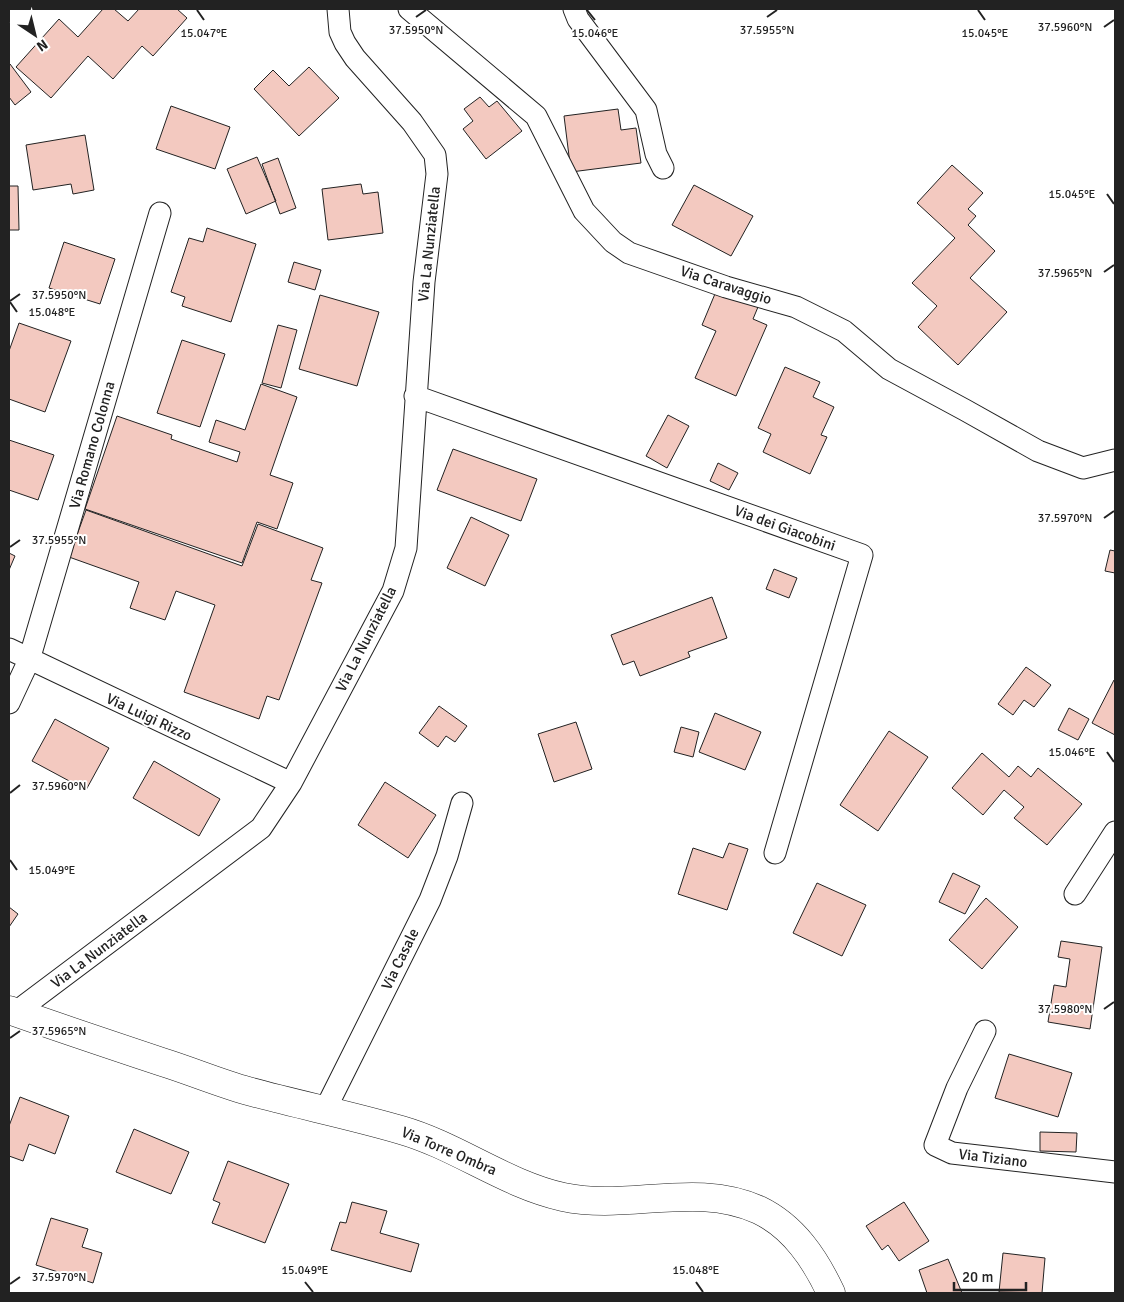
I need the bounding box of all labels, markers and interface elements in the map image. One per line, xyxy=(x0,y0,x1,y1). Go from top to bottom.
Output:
north arrow xyxy=(10,10,60,60)
text: 37.5960°N xyxy=(1038,20,1092,35)
text: 37.5950°N xyxy=(389,23,443,38)
text: 37.5955°N xyxy=(740,23,794,38)
text: 15.047°E xyxy=(181,26,228,41)
text: 15.046°E xyxy=(572,26,619,41)
text: 15.045°E xyxy=(962,26,1009,41)
text: N xyxy=(33,35,51,55)
street label: Via La Nunziatella xyxy=(414,185,444,303)
text: 15.045°E xyxy=(1049,187,1096,202)
street label: Via Caravaggio xyxy=(678,262,774,308)
text: 37.5965°N xyxy=(1038,266,1092,281)
text: 37.5950°N xyxy=(32,288,86,303)
text: 15.048°E xyxy=(29,305,76,320)
street label: Via Romano Colonna xyxy=(65,379,119,511)
street label: Via dei Giacobini xyxy=(732,501,838,555)
text: 37.5970°N xyxy=(1038,511,1092,526)
text: 37.5955°N xyxy=(32,533,86,548)
street label: Via La Nunziatella xyxy=(332,583,400,695)
street label: Via Luigi Rizzo xyxy=(103,689,195,745)
text: 15.046°E xyxy=(1049,745,1096,760)
text: 37.5960°N xyxy=(32,779,86,794)
text: 15.049°E xyxy=(29,863,76,878)
street label: Via La Nunziatella xyxy=(47,908,151,992)
street label: Via Casale xyxy=(377,925,423,993)
text: 37.5980°N xyxy=(1038,1002,1092,1017)
text: 37.5965°N xyxy=(32,1024,86,1039)
street label: Via Torre Ombra xyxy=(399,1123,499,1179)
street label: Via Tiziano xyxy=(957,1145,1029,1171)
scale bar xyxy=(954,1260,1026,1292)
text: 15.049°E xyxy=(282,1263,329,1278)
text: 15.048°E xyxy=(673,1263,720,1278)
text: 20 m xyxy=(962,1268,993,1286)
text: 37.5970°N xyxy=(32,1270,86,1285)

